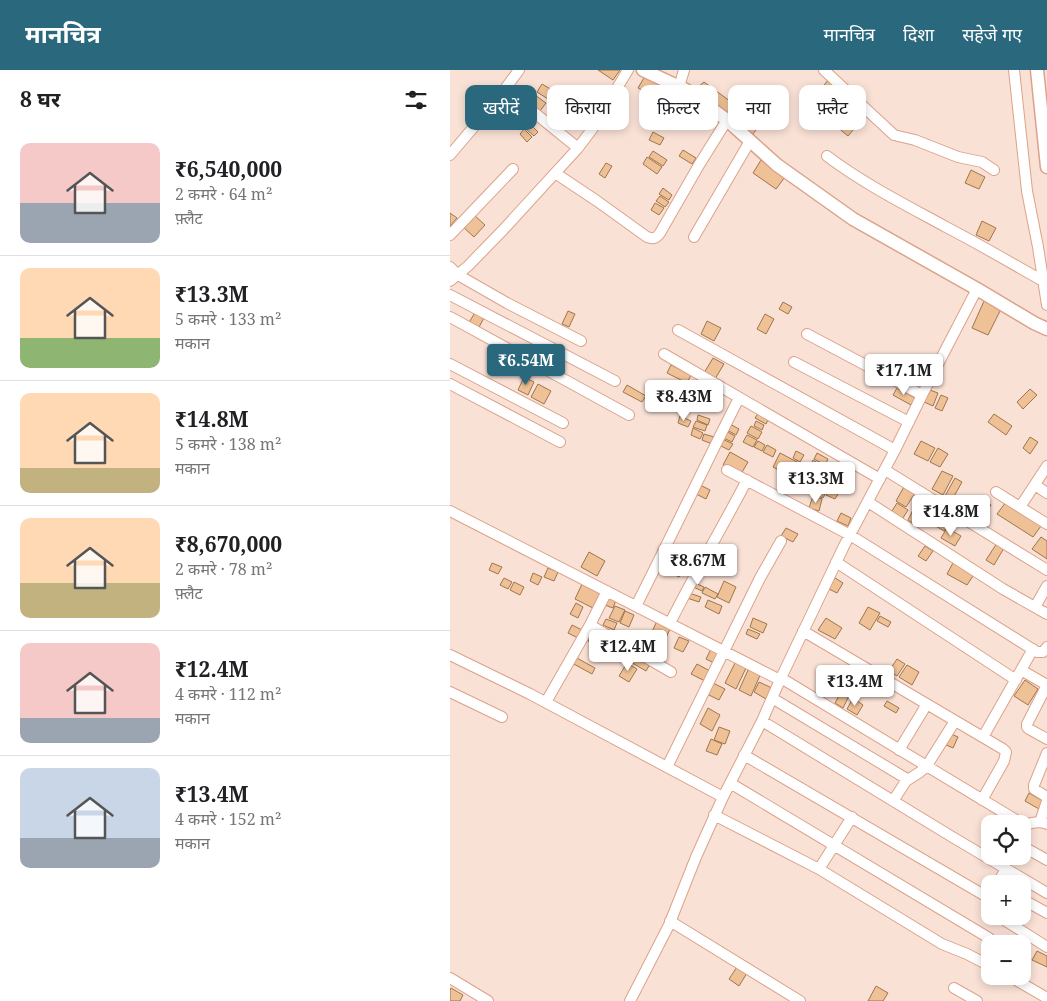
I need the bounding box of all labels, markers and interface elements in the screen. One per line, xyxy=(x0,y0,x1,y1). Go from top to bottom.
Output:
text: मानचित्र xyxy=(25,17,101,50)
text: मानचित्र xyxy=(824,22,875,46)
text: दिशा xyxy=(903,22,934,46)
text: सहेजे गए xyxy=(962,22,1022,46)
text: 8 घर xyxy=(20,85,60,113)
chip: खरीदें xyxy=(465,85,537,130)
chip: किराया xyxy=(547,85,629,130)
chip: फ़िल्टर xyxy=(639,85,718,130)
chip: नया xyxy=(728,85,789,130)
chip: फ़्लैट xyxy=(799,85,866,130)
icon: filters xyxy=(402,86,430,114)
text: ₹6,540,000 xyxy=(175,155,282,183)
icon: home xyxy=(60,163,120,223)
text: 2 कमरे · 64 m² xyxy=(175,183,272,205)
text: फ़्लैट xyxy=(175,207,203,229)
text: ₹13.3M xyxy=(175,280,249,308)
icon: home xyxy=(60,288,120,348)
text: 5 कमरे · 133 m² xyxy=(175,308,281,330)
text: मकान xyxy=(175,332,210,354)
pin: ₹6.54M xyxy=(485,344,567,386)
text: ₹6.54M xyxy=(498,349,554,371)
pin: ₹17.1M xyxy=(863,354,945,396)
text: ₹17.1M xyxy=(876,359,932,381)
pin: ₹8.43M xyxy=(643,380,725,422)
text: ₹8.43M xyxy=(656,385,712,407)
text: ₹14.8M xyxy=(175,405,249,433)
icon: home xyxy=(60,413,120,473)
text: 5 कमरे · 138 m² xyxy=(175,433,281,455)
text: मकान xyxy=(175,457,210,479)
pin: ₹13.3M xyxy=(775,462,857,504)
text: ₹13.3M xyxy=(788,467,844,489)
pin: ₹14.8M xyxy=(910,494,992,537)
text: ₹14.8M xyxy=(923,500,979,522)
text: ₹8,670,000 xyxy=(175,530,282,558)
icon: home xyxy=(60,538,120,598)
pin: ₹8.67M xyxy=(657,544,739,586)
text: ₹8.67M xyxy=(670,549,726,571)
text: 2 कमरे · 78 m² xyxy=(175,558,272,580)
text: फ़्लैट xyxy=(175,582,203,604)
pin: ₹12.4M xyxy=(587,630,669,672)
text: ₹12.4M xyxy=(600,635,656,657)
text: ₹12.4M xyxy=(175,655,249,683)
icon: home xyxy=(60,663,120,723)
pin: ₹13.4M xyxy=(814,664,896,707)
text: ₹13.4M xyxy=(827,670,883,692)
text: 4 कमरे · 112 m² xyxy=(175,683,281,705)
text: मकान xyxy=(175,707,210,729)
text: ₹13.4M xyxy=(175,780,249,808)
icon: home xyxy=(60,788,120,848)
text: 4 कमरे · 152 m² xyxy=(175,808,281,830)
map controls xyxy=(981,815,1031,985)
button: locate xyxy=(981,815,1031,865)
text: मकान xyxy=(175,832,210,854)
button: + xyxy=(981,875,1031,925)
button: − xyxy=(981,935,1031,985)

